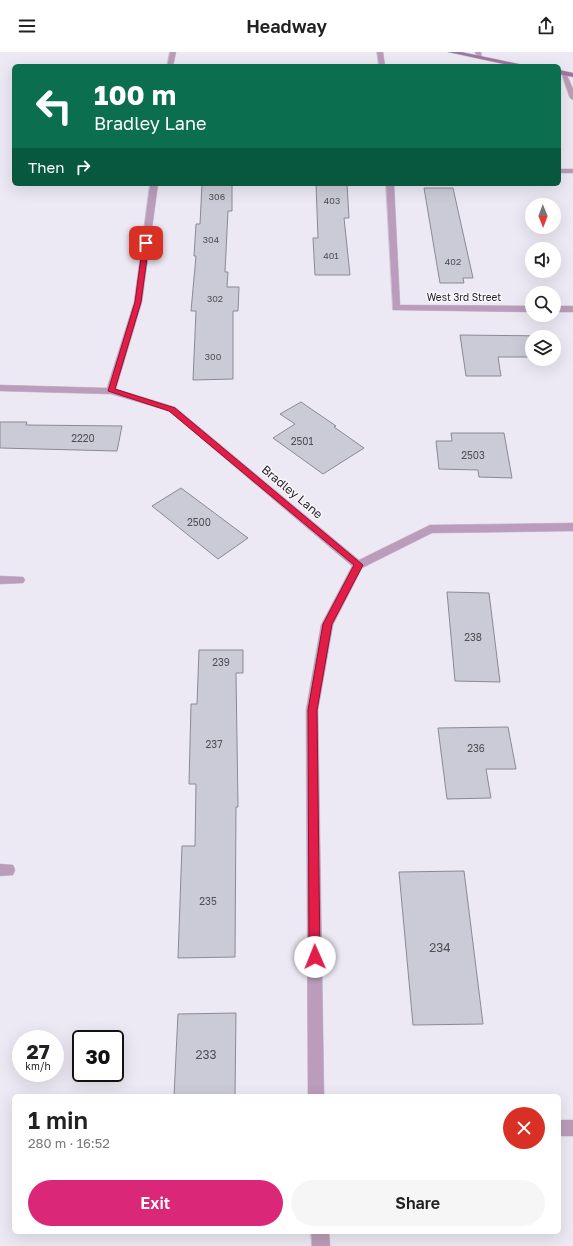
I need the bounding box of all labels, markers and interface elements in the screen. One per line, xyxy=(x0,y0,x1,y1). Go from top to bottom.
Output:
icon: menu xyxy=(16,15,38,37)
text: Headway xyxy=(246,15,327,37)
icon: share xyxy=(535,15,557,37)
text: 100 m xyxy=(94,78,176,111)
icon: left xyxy=(28,80,80,132)
text: Bradley Lane xyxy=(94,112,207,134)
icon: right xyxy=(72,156,94,178)
text: Then xyxy=(28,158,64,176)
house number: 306 xyxy=(209,191,225,202)
house number: 403 xyxy=(324,195,340,206)
north arrow xyxy=(525,198,561,234)
map controls xyxy=(525,198,561,366)
pin xyxy=(129,226,163,260)
icon: arrive xyxy=(135,232,157,254)
house number: 304 xyxy=(203,234,220,245)
button: sound xyxy=(525,242,561,278)
house number: 401 xyxy=(323,250,339,261)
house number: 402 xyxy=(445,256,461,267)
button: search xyxy=(525,286,561,322)
street label: West 3rd Street xyxy=(427,291,501,303)
house number: 302 xyxy=(207,293,223,304)
button: layers xyxy=(525,330,561,366)
house number: 300 xyxy=(205,351,222,362)
house number: 2220 xyxy=(71,432,95,444)
house number: 2501 xyxy=(291,435,313,447)
house number: 2503 xyxy=(461,449,485,461)
street label: Bradley Lane xyxy=(259,462,326,521)
house number: 2500 xyxy=(187,516,211,528)
house number: 238 xyxy=(464,631,482,643)
house number: 239 xyxy=(212,656,230,668)
house number: 237 xyxy=(206,738,222,750)
house number: 236 xyxy=(467,742,485,754)
house number: 235 xyxy=(199,895,217,907)
position arrow xyxy=(294,936,336,978)
house number: 234 xyxy=(429,940,451,955)
speed limit sign: 30 xyxy=(72,1030,124,1082)
text: 27 xyxy=(26,1039,50,1063)
house number: 233 xyxy=(195,1047,217,1062)
text: km/h xyxy=(25,1060,51,1072)
text: 1 min xyxy=(28,1105,88,1134)
button: close xyxy=(503,1107,545,1149)
text: 280 m · 16:52 xyxy=(28,1135,110,1151)
button: Exit xyxy=(28,1180,283,1226)
button: Share xyxy=(291,1180,545,1226)

